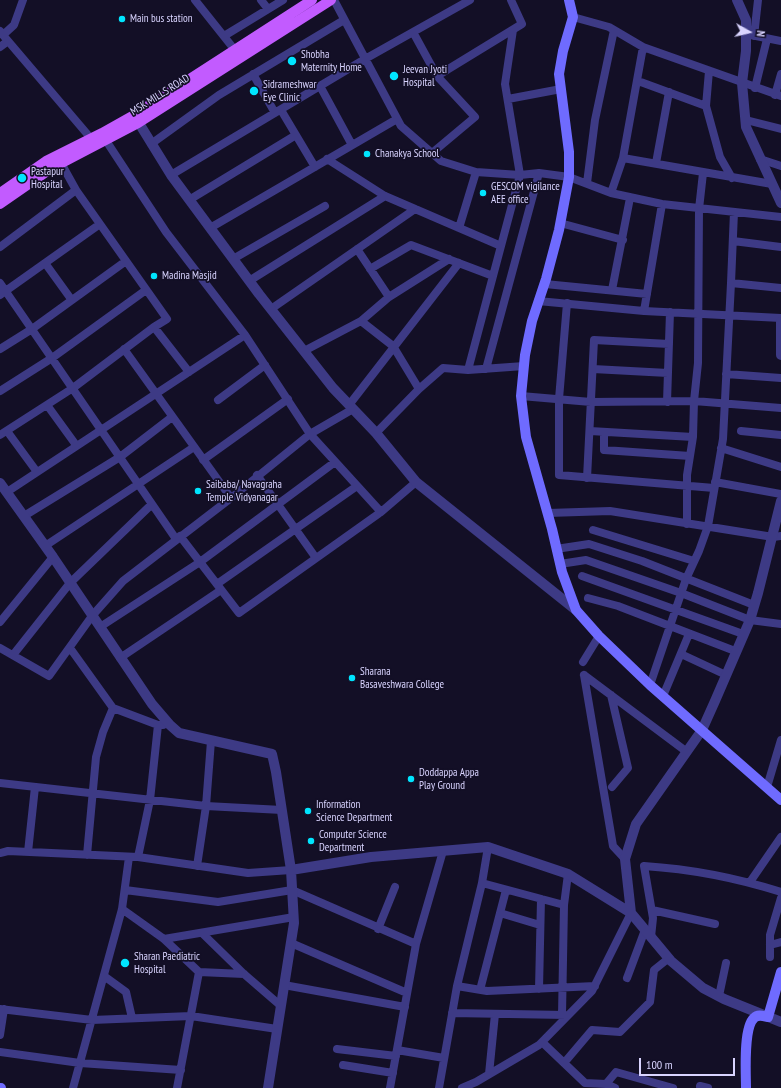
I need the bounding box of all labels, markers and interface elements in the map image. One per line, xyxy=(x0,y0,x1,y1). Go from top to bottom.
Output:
place label: Main bus station xyxy=(130,12,193,26)
north arrow xyxy=(729,12,769,52)
marker: Main bus station xyxy=(117,14,127,24)
text: N xyxy=(754,30,768,38)
place label: Shobha Maternity Home xyxy=(301,48,362,74)
marker: Shobha Maternity Home xyxy=(286,55,298,67)
place label: Jeevan Jyoti Hospital xyxy=(403,63,447,89)
marker: Jeevan Jyoti Hospital xyxy=(388,70,400,82)
street label: MSK MILLS ROAD xyxy=(128,72,192,118)
place label: Sidrameshwar Eye Clinic xyxy=(263,78,316,104)
marker: Sidrameshwar Eye Clinic xyxy=(248,85,260,97)
place label: Chanakya School xyxy=(375,147,439,161)
marker: Chanakya School xyxy=(362,149,372,159)
place label: Pastapur Hospital xyxy=(31,165,64,191)
marker: Pastapur Hospital xyxy=(16,172,28,184)
place label: GESCOM vigilance AEE office xyxy=(491,180,560,206)
marker: GESCOM vigilance AEE office xyxy=(478,188,488,198)
place label: Madina Masjid xyxy=(162,269,217,283)
marker: Madina Masjid xyxy=(149,271,159,281)
place label: Saibaba/ Navagraha Temple Vidyanagar xyxy=(206,478,282,504)
marker: Saibaba/ Navagraha Temple Vidyanagar xyxy=(193,486,203,496)
place label: Sharana Basaveshwara College xyxy=(360,665,444,691)
marker: Sharana Basaveshwara College xyxy=(347,673,357,683)
place label: Doddappa Appa Play Ground xyxy=(419,766,479,792)
marker: Doddappa Appa Play Ground xyxy=(406,774,416,784)
place label: Information Science Department xyxy=(316,798,392,824)
marker: Information Science Department xyxy=(303,806,313,816)
place label: Computer Science Department xyxy=(319,828,387,854)
marker: Computer Science Department xyxy=(306,836,316,846)
place label: Sharan Paediatric Hospital xyxy=(134,950,200,976)
marker: Sharan Paediatric Hospital xyxy=(119,957,131,969)
scale bar xyxy=(641,1050,737,1076)
text: 100 m xyxy=(646,1057,673,1072)

